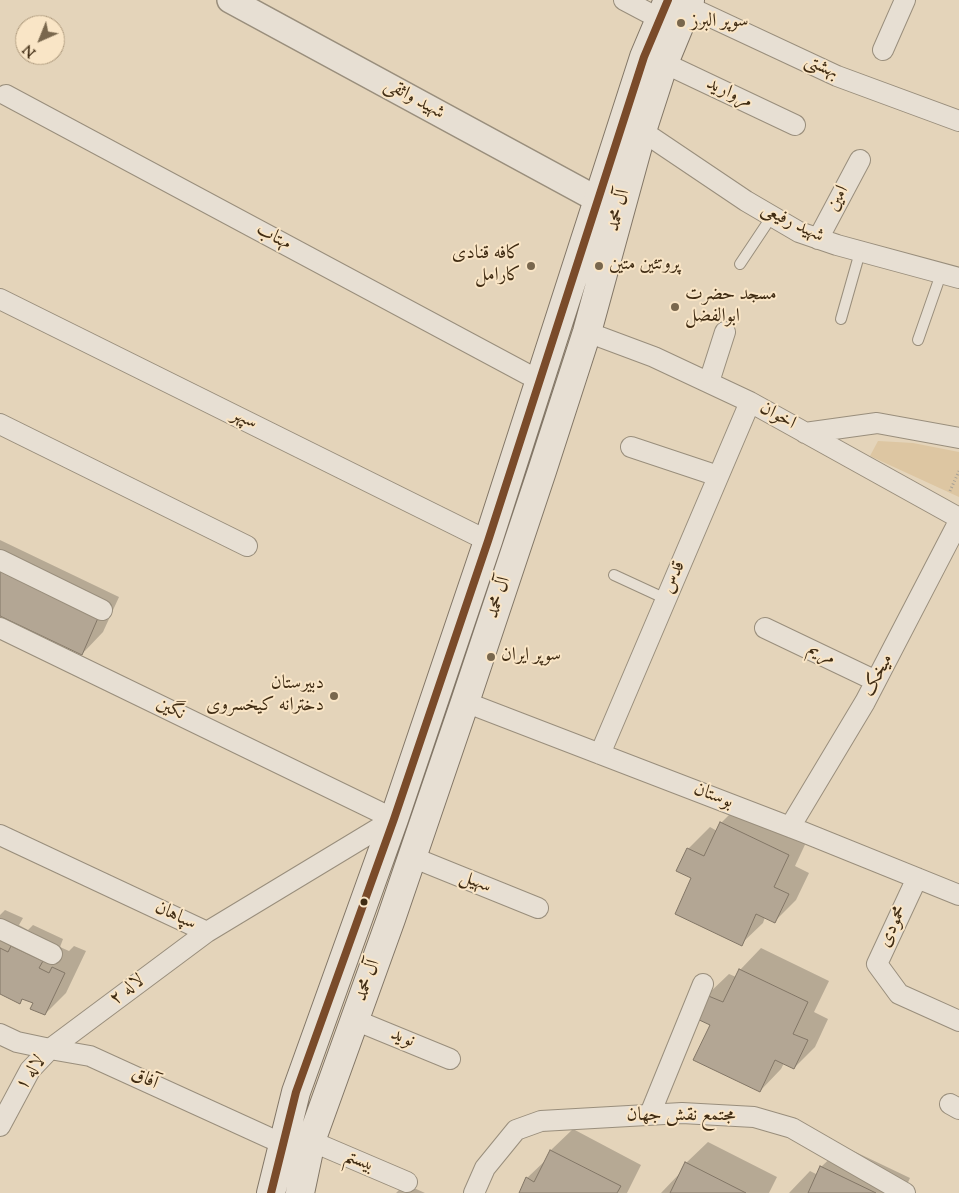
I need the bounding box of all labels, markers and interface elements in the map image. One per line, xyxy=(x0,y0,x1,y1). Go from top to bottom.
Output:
place label: سوپر البرز xyxy=(691,12,748,34)
north arrow xyxy=(15,15,65,65)
marker: سوپر البرز xyxy=(675,17,687,29)
text: N xyxy=(19,39,41,61)
street label: بهشتی xyxy=(801,51,841,85)
street label: مروارید xyxy=(702,73,756,115)
street label: شهید واثقی xyxy=(380,74,448,126)
street label: امین xyxy=(823,182,855,216)
street label: آل محمد xyxy=(603,188,637,234)
street label: شهید رفیعی xyxy=(757,199,827,249)
street label: مهتاب xyxy=(251,219,295,257)
place label: کافه قنادی کارامل xyxy=(452,244,521,288)
place label: پروتئین متین xyxy=(609,255,680,277)
marker: کافه قنادی کارامل xyxy=(525,260,537,272)
marker: پروتئین متین xyxy=(593,260,605,272)
place label: مسجد حضرت ابوالفضل xyxy=(685,285,777,329)
marker: مسجد حضرت ابوالفضل xyxy=(669,301,681,313)
street label: اخوان xyxy=(755,398,799,436)
street label: سپهر xyxy=(227,404,261,436)
street label: قدس xyxy=(658,558,692,598)
street label: آل محمد xyxy=(483,574,517,622)
street label: مریم xyxy=(803,639,839,671)
place label: سوپر ایران xyxy=(501,646,561,668)
marker: سوپر ایران xyxy=(485,651,497,663)
street label: میخک xyxy=(858,651,900,701)
place label: دبیرستان دخترانه کیخسروی xyxy=(206,674,324,718)
marker: دبیرستان دخترانه کیخسروی xyxy=(328,690,340,702)
street label: نگین xyxy=(152,693,188,727)
street label: بوستان xyxy=(690,779,736,815)
street label: سهیل xyxy=(456,866,494,900)
street label: سپاهان xyxy=(150,897,200,937)
unlabelled marker xyxy=(359,897,369,907)
street label: محمودی xyxy=(874,902,914,952)
street label: آل محمد xyxy=(351,957,387,1005)
street label: لاله ۲ xyxy=(106,971,150,1011)
street label: نوید xyxy=(387,1024,417,1054)
street label: لاله ۱ xyxy=(12,1052,52,1096)
street label: آفاق xyxy=(127,1064,161,1096)
street label: مجتمع نقش جهان xyxy=(627,1106,735,1128)
street label: بیستم xyxy=(341,1146,377,1178)

